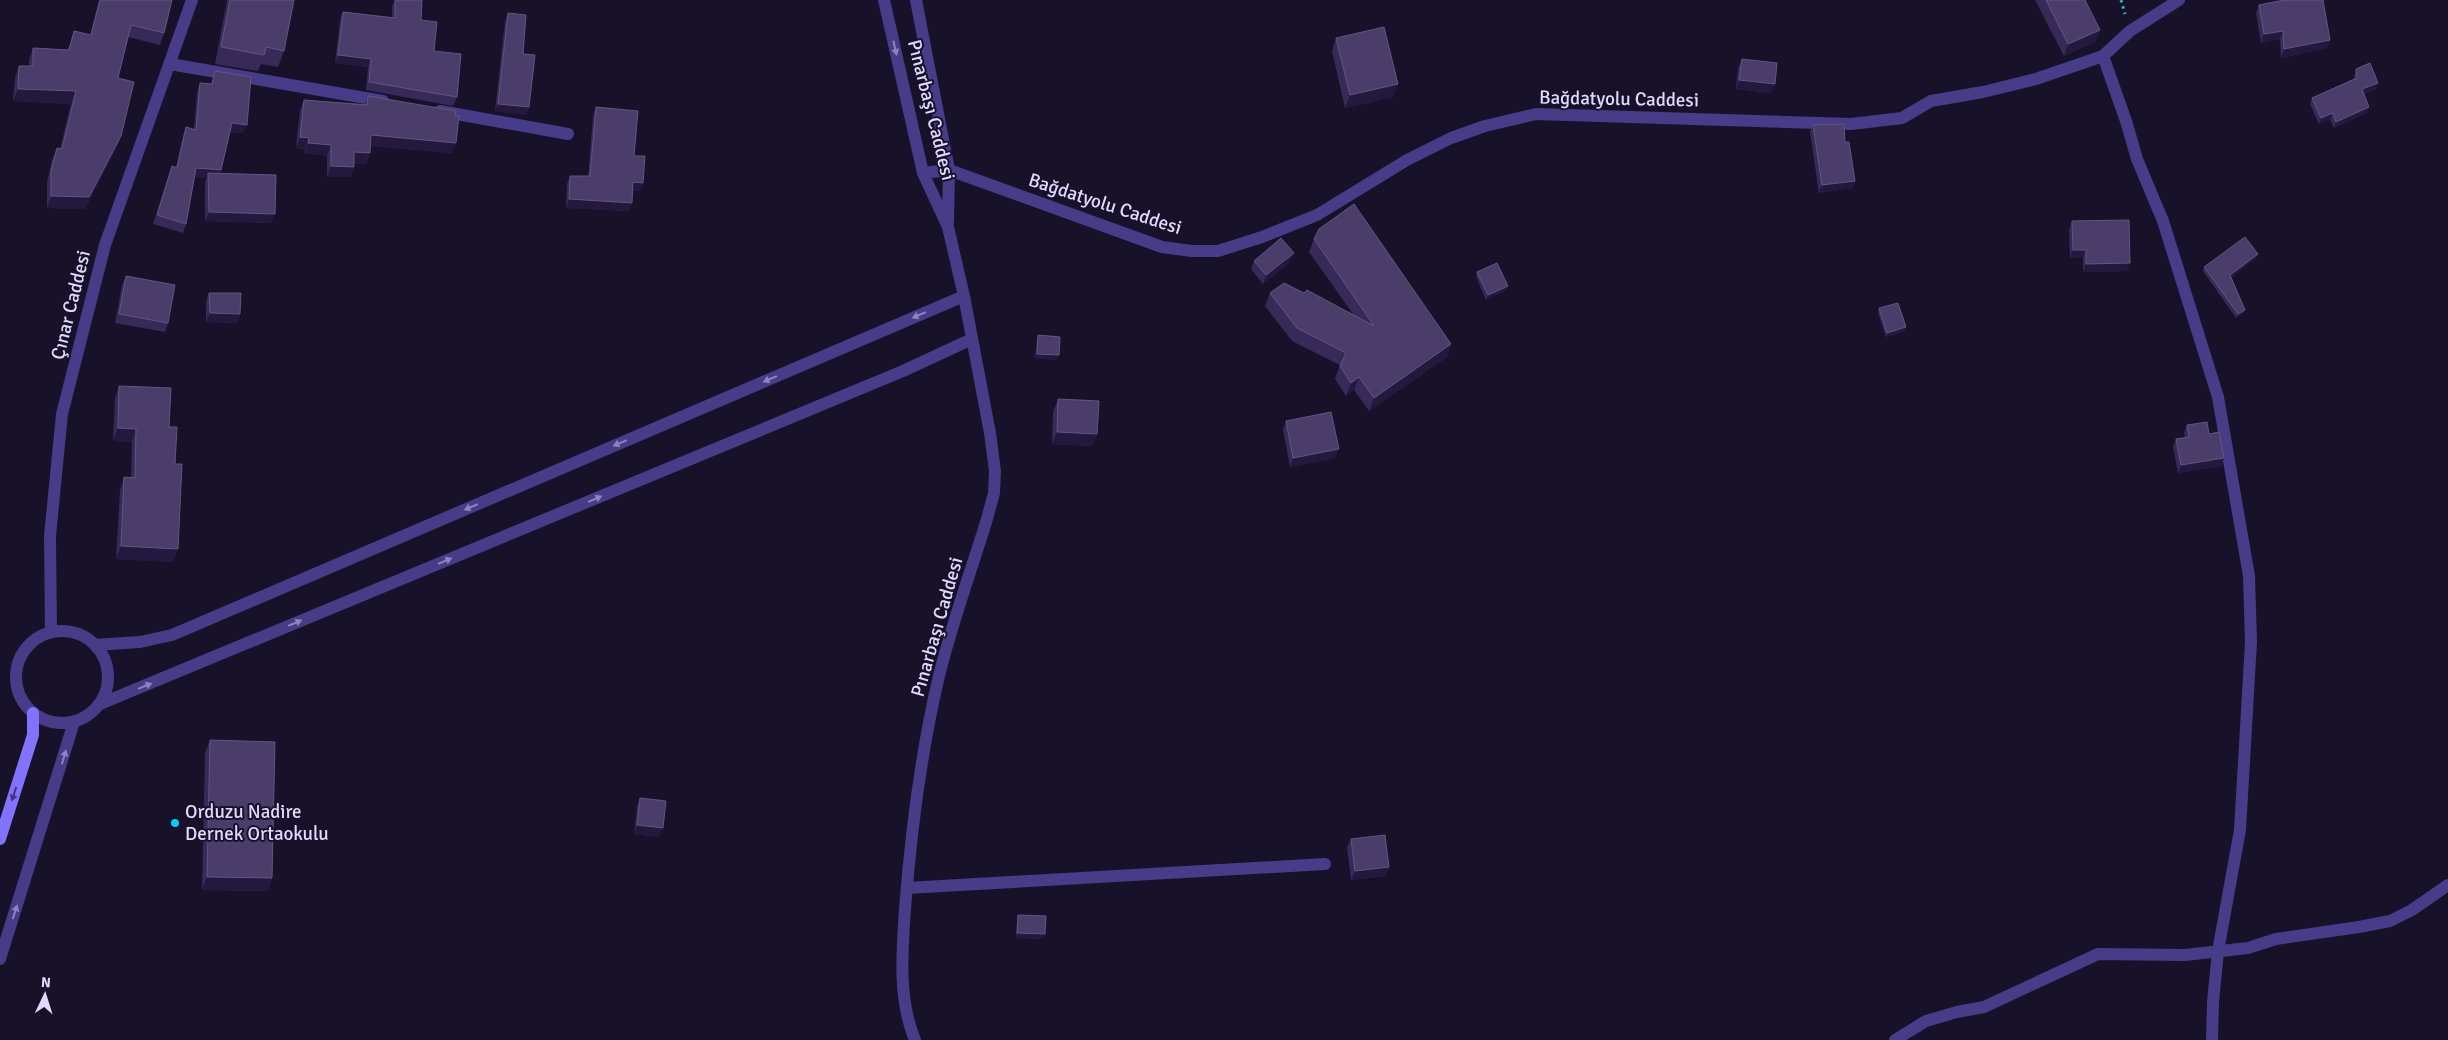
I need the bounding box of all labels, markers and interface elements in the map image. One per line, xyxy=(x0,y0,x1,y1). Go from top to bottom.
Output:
street label: Pınarbaşı Caddesi xyxy=(902,37,960,183)
one-way arrow xyxy=(891,40,899,55)
street label: Bağdatyolu Caddesi xyxy=(1539,86,1699,112)
street label: Bağdatyolu Caddesi xyxy=(1025,168,1185,240)
street label: Çınar Caddesi xyxy=(46,248,96,362)
one-way arrow xyxy=(912,312,926,320)
one-way arrow xyxy=(763,376,777,384)
one-way arrow xyxy=(612,439,627,447)
one-way arrow xyxy=(588,494,602,502)
one-way arrow xyxy=(464,503,478,511)
street label: Pınarbaşı Caddesi xyxy=(906,554,968,700)
one-way arrow xyxy=(438,557,453,565)
one-way arrow xyxy=(288,619,302,627)
one-way arrow xyxy=(138,681,152,689)
one-way arrow xyxy=(60,750,68,765)
one-way arrow xyxy=(10,787,17,802)
place label: Orduzu Nadire Dernek Ortaokulu xyxy=(185,800,329,846)
marker: Orduzu Nadire Dernek Ortaokulu xyxy=(169,817,181,829)
one-way arrow xyxy=(12,905,19,920)
north arrow xyxy=(20,970,70,1020)
text: N xyxy=(40,974,51,991)

